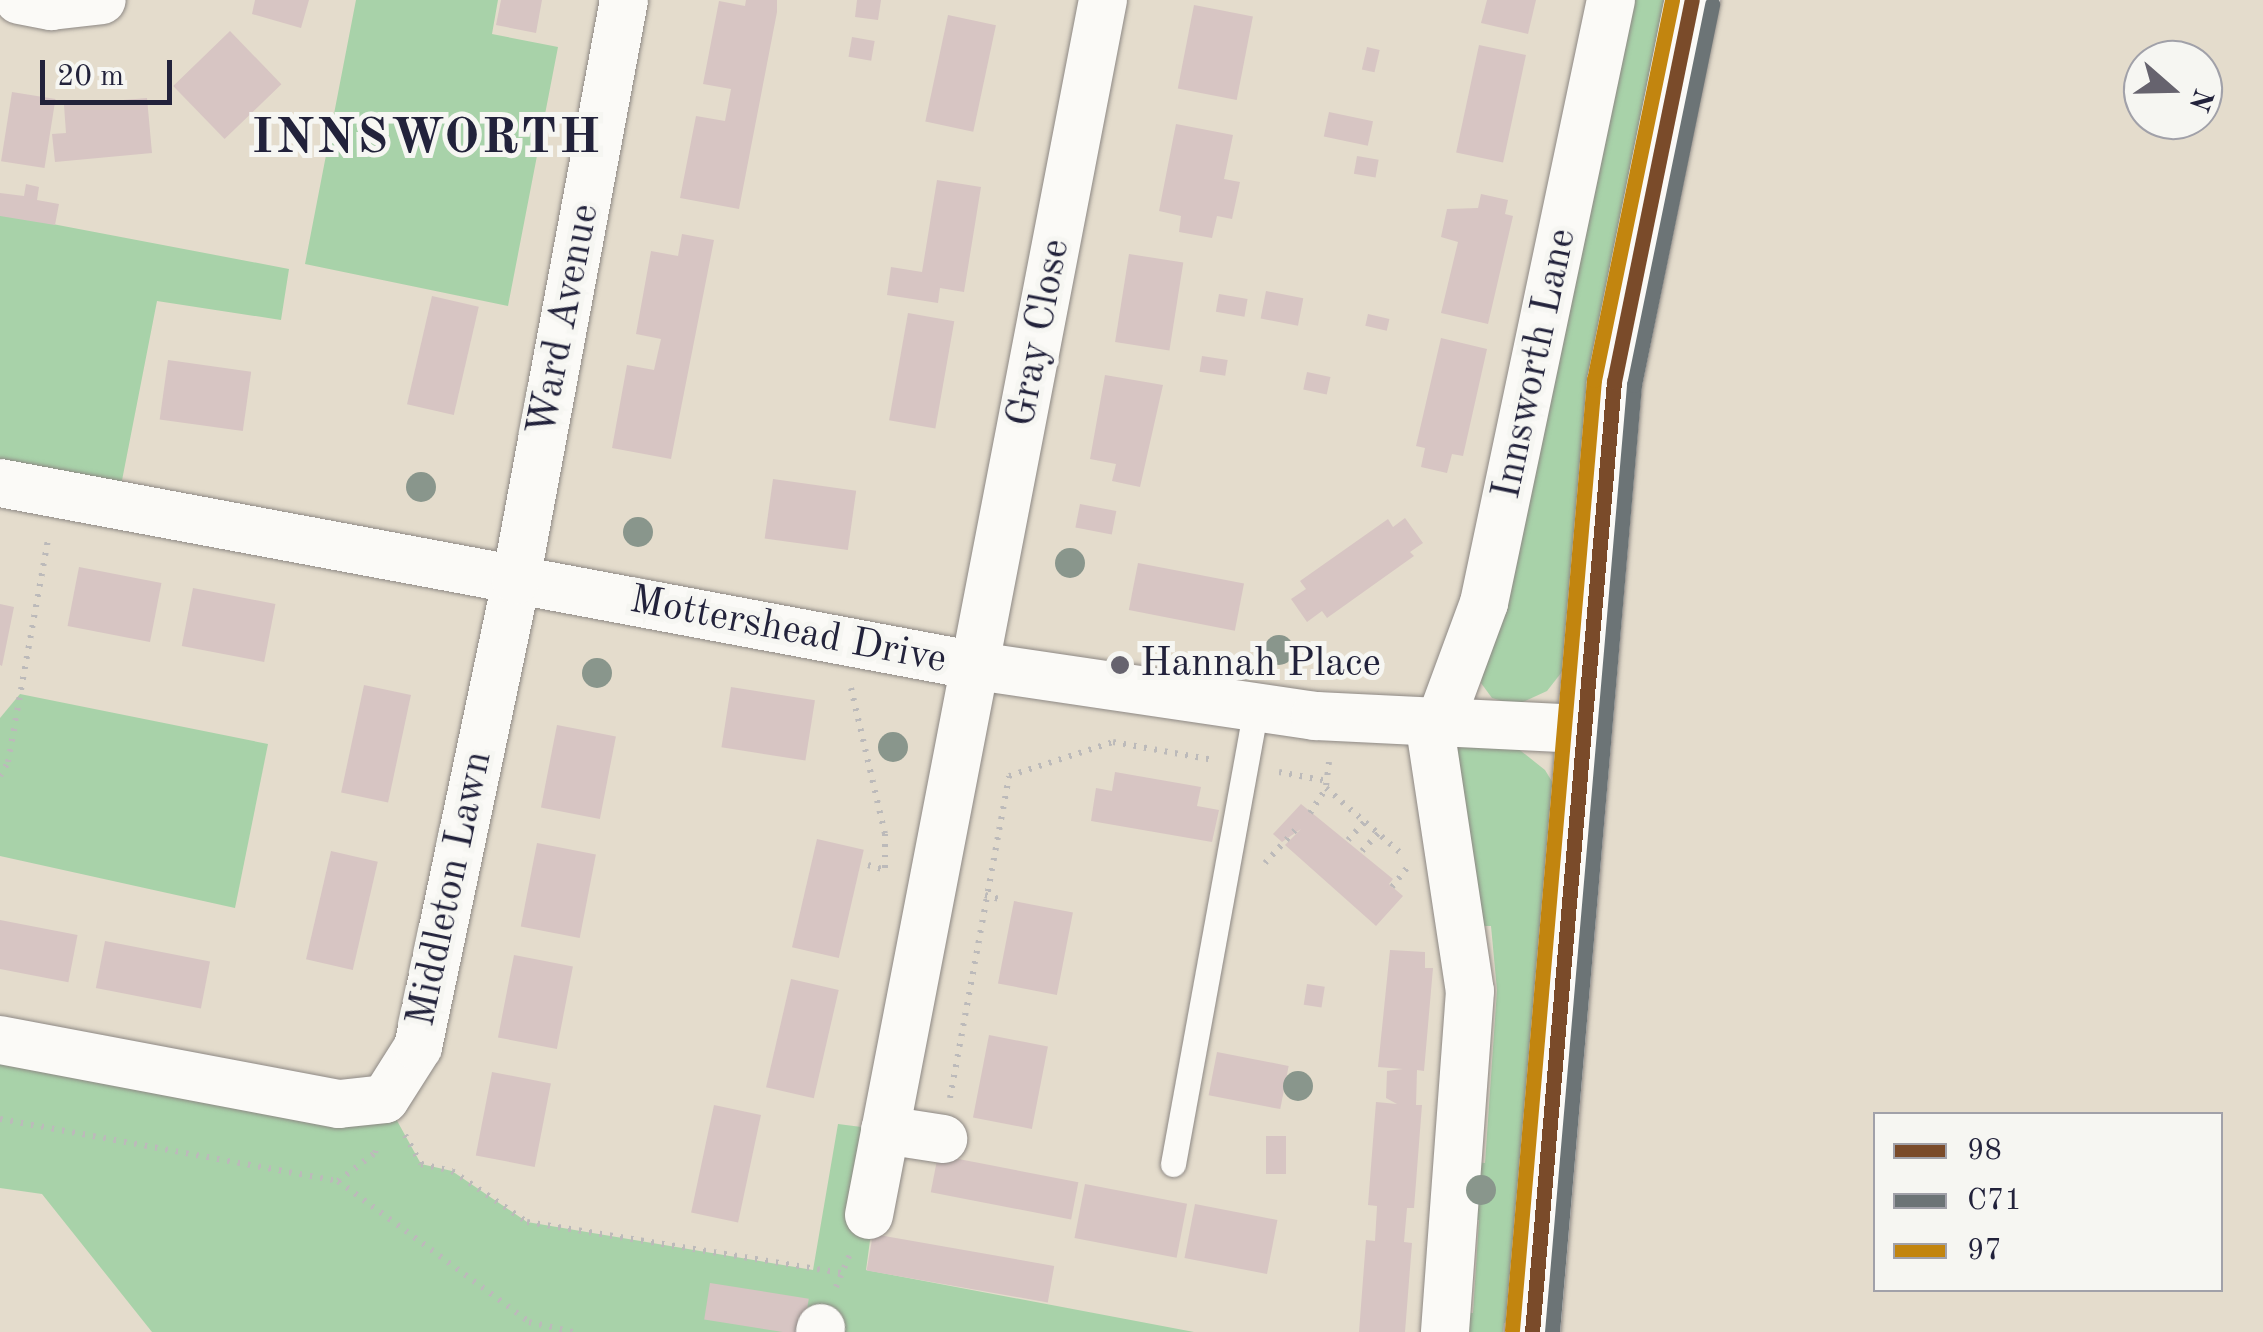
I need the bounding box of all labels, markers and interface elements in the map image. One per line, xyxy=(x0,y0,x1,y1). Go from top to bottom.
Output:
scale bar xyxy=(45,40,178,102)
north arrow xyxy=(2123,40,2223,140)
text: 20 m xyxy=(57,62,124,92)
text: N xyxy=(2182,85,2216,114)
district label: INNSWORTH xyxy=(251,110,603,170)
street label: Ward Avenue xyxy=(519,200,611,440)
street label: Innsworth Lane xyxy=(1484,224,1588,504)
street label: Gray Close xyxy=(998,235,1082,431)
street label: Mottershead Drive xyxy=(626,577,950,685)
place label: Hannah Place xyxy=(1140,641,1381,689)
marker: Hannah Place xyxy=(1109,654,1131,676)
street label: Middleton Lawn xyxy=(398,747,504,1031)
legend xyxy=(1873,1112,2223,1292)
text: 98 xyxy=(1967,1136,2002,1166)
text: C71 xyxy=(1967,1186,2022,1216)
text: 97 xyxy=(1967,1236,2002,1266)

